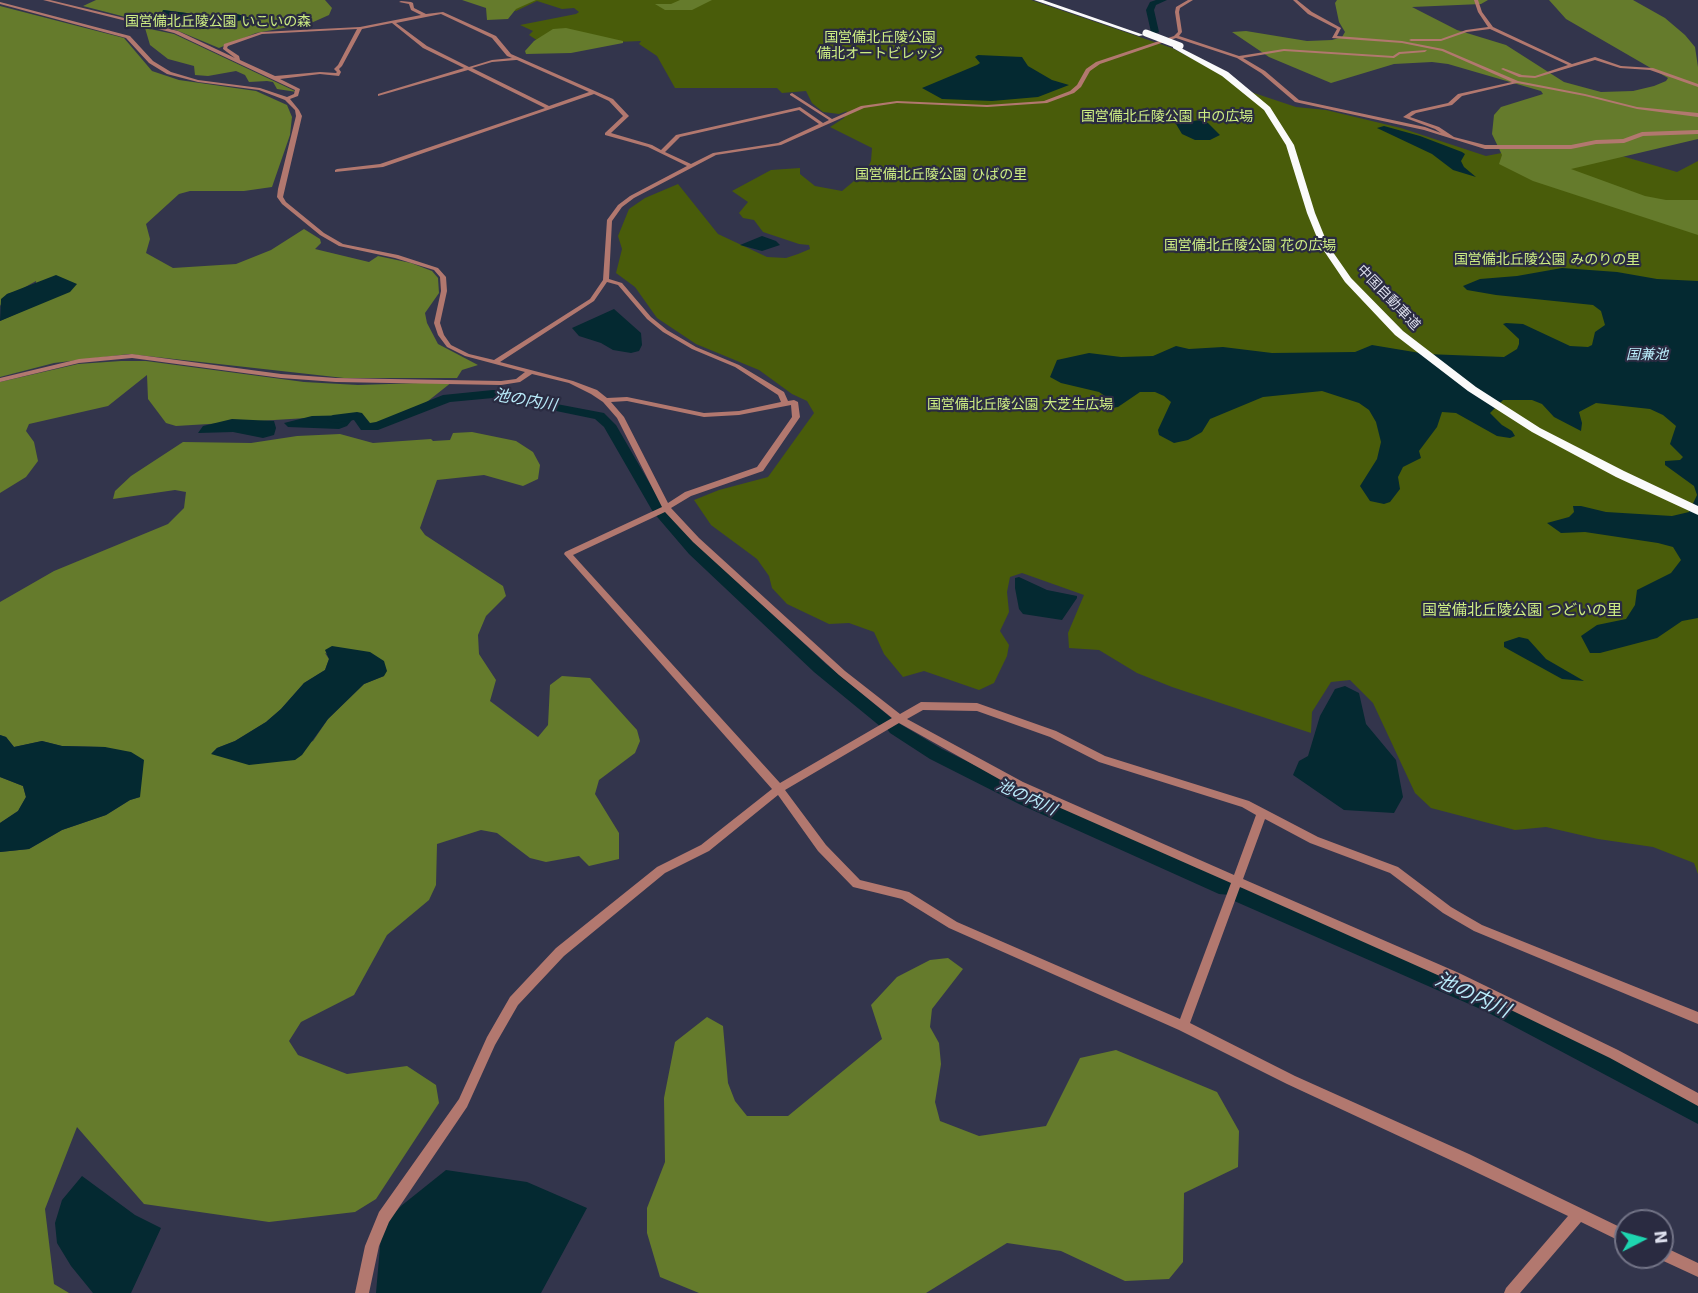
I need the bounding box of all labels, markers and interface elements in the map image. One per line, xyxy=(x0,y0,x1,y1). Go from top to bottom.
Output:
park label: 国営備北丘陵公園 いこいの森 xyxy=(125,14,311,30)
park label: 国営備北丘陵公園 備北オートビレッジ xyxy=(817,30,943,62)
park label: 国営備北丘陵公園 中の広場 xyxy=(1081,109,1253,125)
park label: 国営備北丘陵公園 ひばの里 xyxy=(855,167,1027,183)
park label: 国営備北丘陵公園 花の広場 xyxy=(1164,238,1336,254)
park label: 国営備北丘陵公園 みのりの里 xyxy=(1454,252,1640,268)
street label: 中国自動車道 xyxy=(1353,262,1423,334)
water label: 国兼池 xyxy=(1626,347,1668,363)
water label: 池の内川 xyxy=(492,386,558,416)
park label: 国営備北丘陵公園 大芝生広場 xyxy=(927,397,1113,413)
park label: 国営備北丘陵公園 つどいの里 xyxy=(1422,602,1622,620)
water label: 池の内川 xyxy=(993,776,1059,820)
water label: 池の内川 xyxy=(1431,968,1513,1024)
north arrow xyxy=(1614,1209,1674,1269)
text: N xyxy=(1650,1230,1671,1245)

